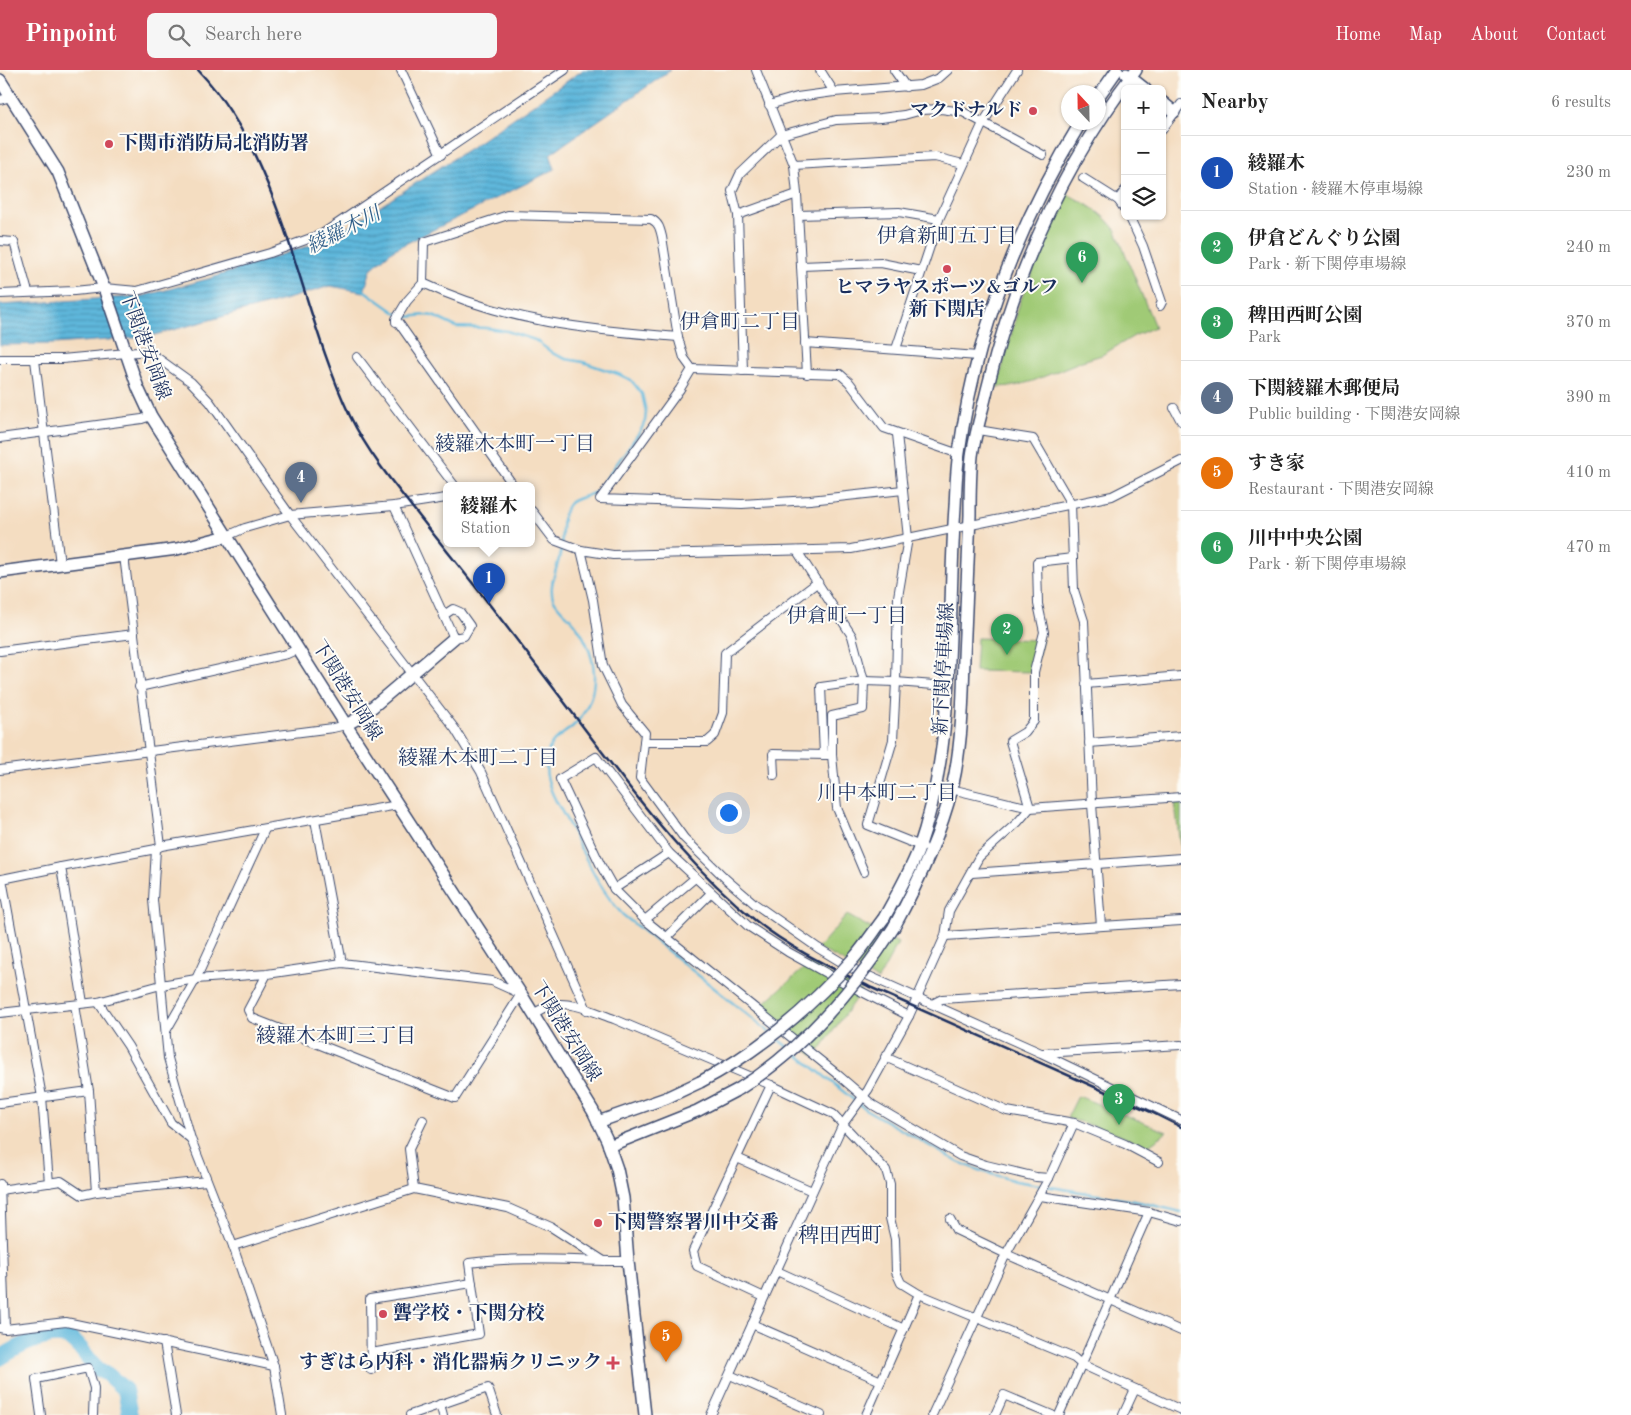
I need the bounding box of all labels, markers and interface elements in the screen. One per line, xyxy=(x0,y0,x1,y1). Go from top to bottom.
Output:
search box xyxy=(147,13,497,58)
icon: search xyxy=(165,21,193,49)
text: Pinpoint xyxy=(25,23,117,47)
text: Search here xyxy=(205,26,302,45)
text: Home xyxy=(1335,26,1381,44)
text: Map xyxy=(1409,26,1442,44)
text: About xyxy=(1470,26,1518,44)
text: Contact xyxy=(1546,26,1606,44)
north arrow xyxy=(1061,85,1106,130)
map controls xyxy=(1121,85,1166,220)
button: + xyxy=(1121,85,1166,130)
text: Nearby xyxy=(1201,92,1269,113)
text: 6 results xyxy=(1551,95,1611,111)
place label: マクドナルド xyxy=(910,100,1023,121)
marker: マクドナルド xyxy=(1027,105,1039,117)
button: − xyxy=(1121,130,1166,175)
place label: 下関市消防局北消防署 xyxy=(119,132,309,154)
marker: 下関市消防局北消防署 xyxy=(103,138,115,150)
text: 綾羅木 xyxy=(1248,155,1305,174)
text: 1 xyxy=(1212,165,1222,181)
text: 230 m xyxy=(1566,165,1611,181)
button: layers xyxy=(1121,175,1166,220)
text: Station · 綾羅木停車場線 xyxy=(1248,182,1423,198)
water label: 綾羅木川 xyxy=(303,201,386,258)
district label: 伊倉新町五丁目 xyxy=(877,225,1017,247)
text: 伊倉どんぐり公園 xyxy=(1248,230,1400,249)
text: 2 xyxy=(1212,240,1222,256)
text: 240 m xyxy=(1566,240,1611,256)
pin: 6 xyxy=(1066,242,1098,283)
text: Park · 新下関停車場線 xyxy=(1248,257,1406,273)
marker: ヒマラヤスポーツ&ゴルフ 新下関店 xyxy=(941,263,953,275)
place label: ヒマラヤスポーツ&ゴルフ 新下関店 xyxy=(836,277,1058,320)
street label: 下関港安岡線 xyxy=(116,288,174,403)
text: 稗田西町公園 xyxy=(1248,307,1362,326)
district label: 伊倉町二丁目 xyxy=(680,311,800,333)
text: 3 xyxy=(1212,315,1222,331)
text: 370 m xyxy=(1566,315,1611,331)
text: Park xyxy=(1248,330,1281,346)
text: 下関綾羅木郵便局 xyxy=(1248,380,1400,399)
text: 4 xyxy=(1212,390,1222,406)
text: 390 m xyxy=(1566,390,1611,406)
text: Public building · 下関港安岡線 xyxy=(1248,407,1460,423)
district label: 綾羅木本町一丁目 xyxy=(435,433,595,455)
text: すき家 xyxy=(1248,455,1305,474)
pin: 4 xyxy=(285,462,317,503)
text: 5 xyxy=(1212,465,1222,481)
text: 410 m xyxy=(1566,465,1611,481)
popup xyxy=(443,482,535,547)
text: Restaurant · 下関港安岡線 xyxy=(1248,482,1434,498)
text: 綾羅木 xyxy=(460,498,518,517)
text: Station xyxy=(460,521,510,537)
text: 川中中央公園 xyxy=(1248,530,1362,549)
text: 6 xyxy=(1212,540,1222,556)
text: 470 m xyxy=(1566,540,1611,556)
text: Park · 新下関停車場線 xyxy=(1248,557,1406,573)
pin: 1 xyxy=(473,563,505,604)
street label: 新下関停車場線 xyxy=(929,602,958,736)
district label: 伊倉町一丁目 xyxy=(787,605,907,627)
pin: 2 xyxy=(991,614,1023,655)
street label: 下関港安岡線 xyxy=(308,637,386,744)
district label: 綾羅木本町二丁目 xyxy=(398,747,558,769)
district label: 川中本町二丁目 xyxy=(817,782,957,804)
your location xyxy=(716,800,742,826)
street label: 下関港安岡線 xyxy=(527,978,605,1085)
district label: 綾羅木本町三丁目 xyxy=(256,1025,416,1047)
pin: 3 xyxy=(1103,1084,1135,1125)
place label: 下関警察署川中交番 xyxy=(608,1211,779,1233)
marker: 下関警察署川中交番 xyxy=(592,1217,604,1229)
district label: 稗田西町 xyxy=(798,1224,882,1247)
place label: 聾学校・下関分校 xyxy=(393,1302,545,1324)
marker: 聾学校・下関分校 xyxy=(377,1308,389,1320)
pin: 5 xyxy=(650,1321,682,1362)
place label: すぎはら内科・消化器病クリニック xyxy=(299,1351,602,1373)
marker: すぎはら内科・消化器病クリニック xyxy=(606,1356,620,1370)

